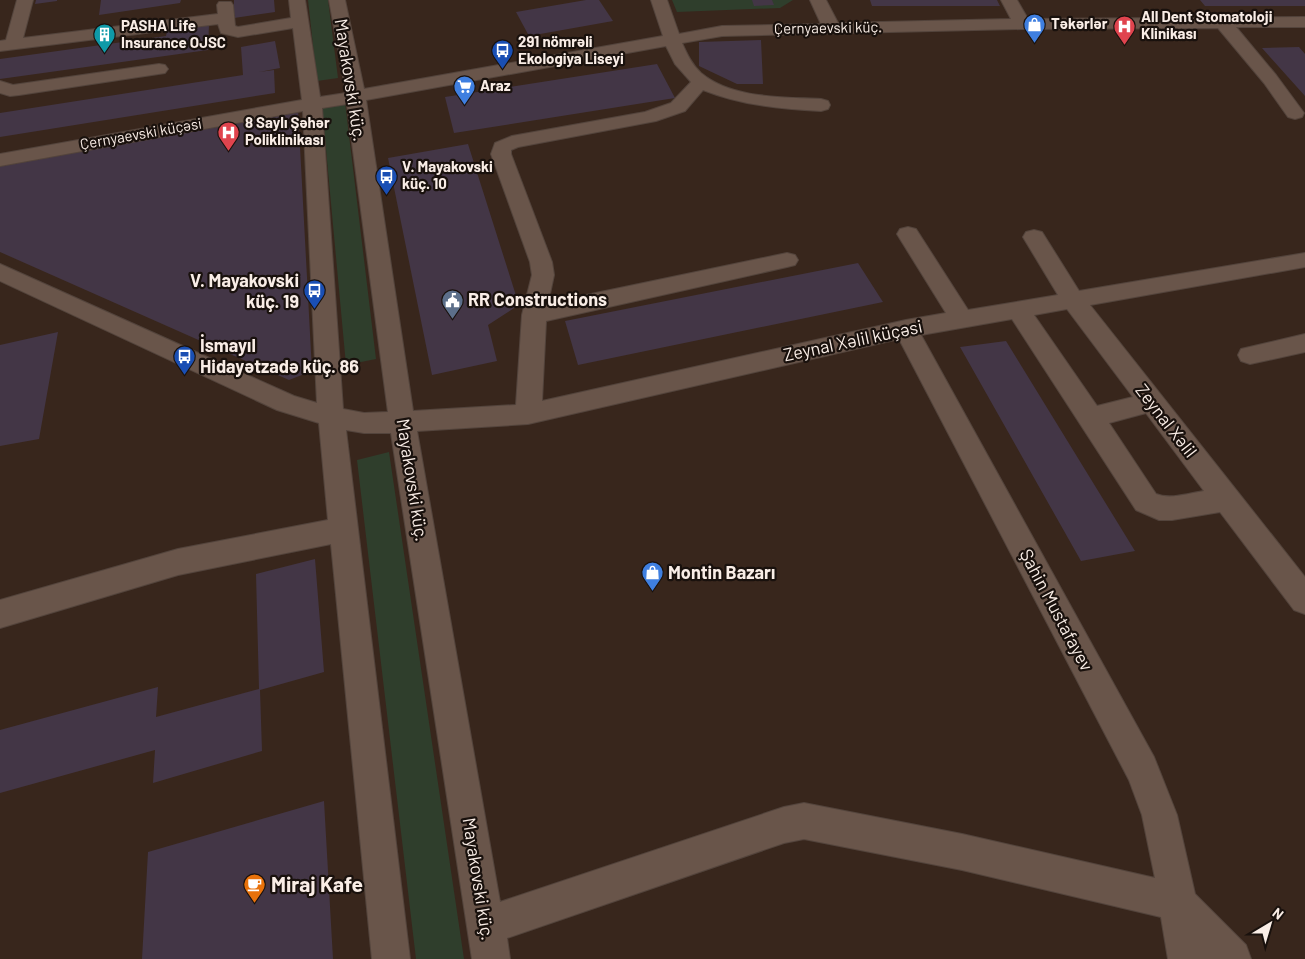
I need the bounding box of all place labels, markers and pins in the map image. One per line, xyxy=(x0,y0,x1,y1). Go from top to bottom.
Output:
place label: All Dent Stomatoloji Klinikası xyxy=(1141,7,1273,42)
shop icon: Təkərlər xyxy=(1023,12,1047,43)
place label: Təkərlər xyxy=(1051,14,1108,32)
hospital icon: All Dent Stomatoloji Klinikası xyxy=(1113,14,1137,45)
place label: PASHA Life Insurance OJSC xyxy=(121,16,226,51)
building icon: PASHA Life Insurance OJSC xyxy=(93,23,117,54)
place label: 291 nömrəli Ekologiya Liseyi xyxy=(518,32,624,67)
bus stop icon: 291 nömrəli Ekologiya Liseyi xyxy=(490,39,514,70)
supermarket icon: Araz xyxy=(452,74,476,105)
place label: Araz xyxy=(480,76,511,94)
place label: 8 Saylı Şəhər Poliklinikası xyxy=(245,113,330,148)
hospital icon: 8 Saylı Şəhər Poliklinikası xyxy=(217,120,241,151)
place label: V. Mayakovski küç. 10 xyxy=(402,157,493,192)
bus stop icon: V. Mayakovski küç. 10 xyxy=(374,164,398,195)
place label: V. Mayakovski küç. 19 xyxy=(190,269,299,312)
bus stop icon: V. Mayakovski küç. 19 xyxy=(303,279,327,310)
public building icon: RR Constructions xyxy=(440,288,464,319)
place label: RR Constructions xyxy=(468,288,607,310)
place label: İsmayıl Hidayətzadə küç. 86 xyxy=(200,334,359,377)
bus stop icon: İsmayıl Hidayətzadə küç. 86 xyxy=(172,344,196,375)
shop icon: Montin Bazarı xyxy=(640,561,664,592)
place label: Montin Bazarı xyxy=(668,561,775,583)
place label: Miraj Kafe xyxy=(271,871,363,896)
cafe icon: Miraj Kafe xyxy=(243,873,267,904)

